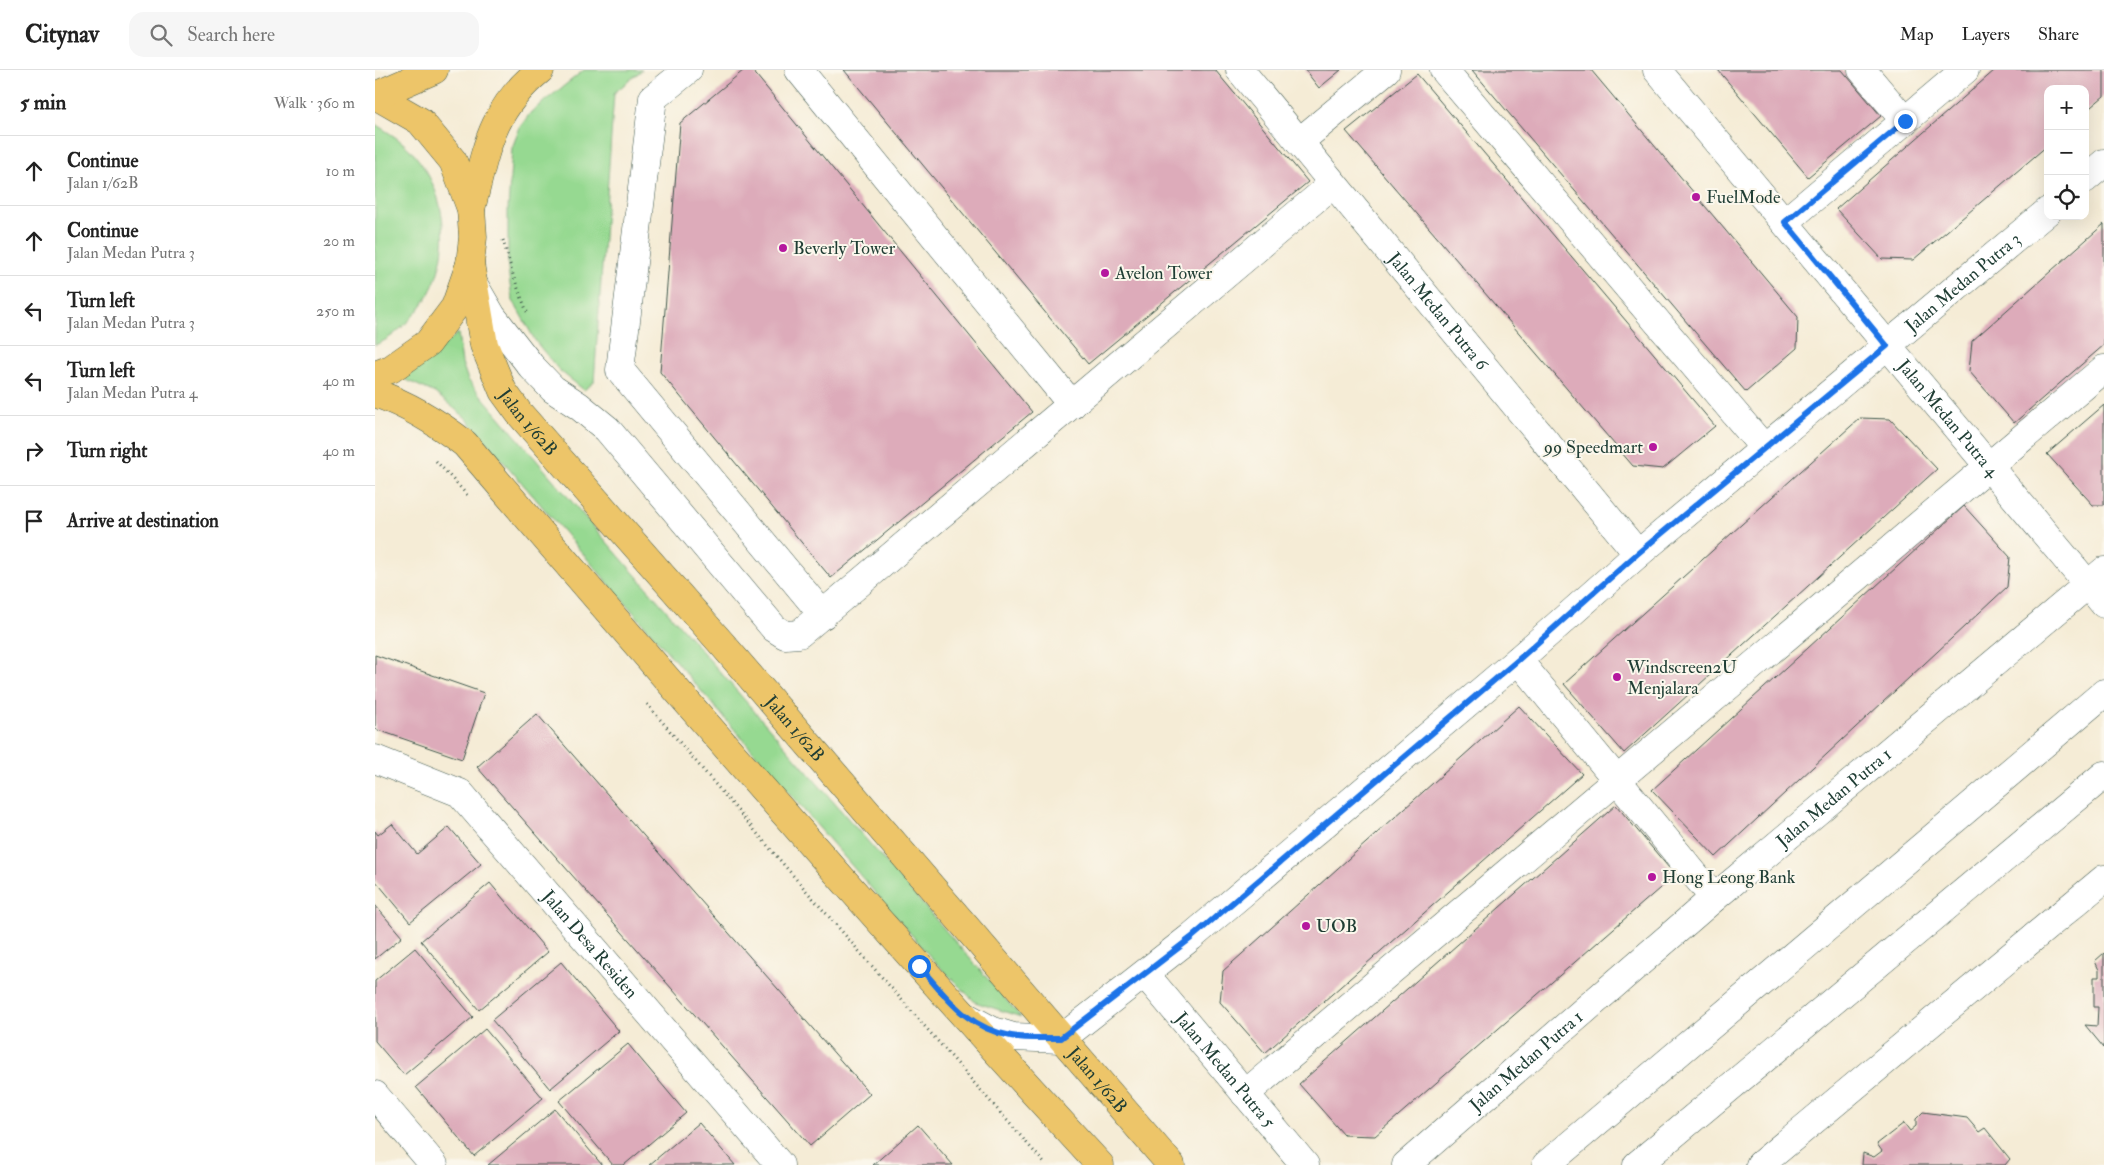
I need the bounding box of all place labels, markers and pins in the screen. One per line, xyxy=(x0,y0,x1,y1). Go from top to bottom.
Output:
place label: FuelMode xyxy=(1706,186,1781,209)
marker: FuelMode xyxy=(1690,191,1702,203)
place label: Beverly Tower xyxy=(793,237,895,260)
marker: Beverly Tower xyxy=(777,242,789,254)
place label: Avelon Tower xyxy=(1114,262,1212,285)
marker: Avelon Tower xyxy=(1099,267,1111,279)
place label: 99 Speedmart xyxy=(1542,436,1643,459)
marker: 99 Speedmart xyxy=(1647,441,1659,453)
place label: Windscreen2U Menjalara xyxy=(1626,656,1737,700)
marker: Windscreen2U Menjalara xyxy=(1611,671,1623,683)
place label: Hong Leong Bank xyxy=(1662,866,1796,889)
marker: Hong Leong Bank xyxy=(1646,871,1658,883)
place label: UOB xyxy=(1316,915,1357,938)
marker: UOB xyxy=(1300,920,1312,932)

